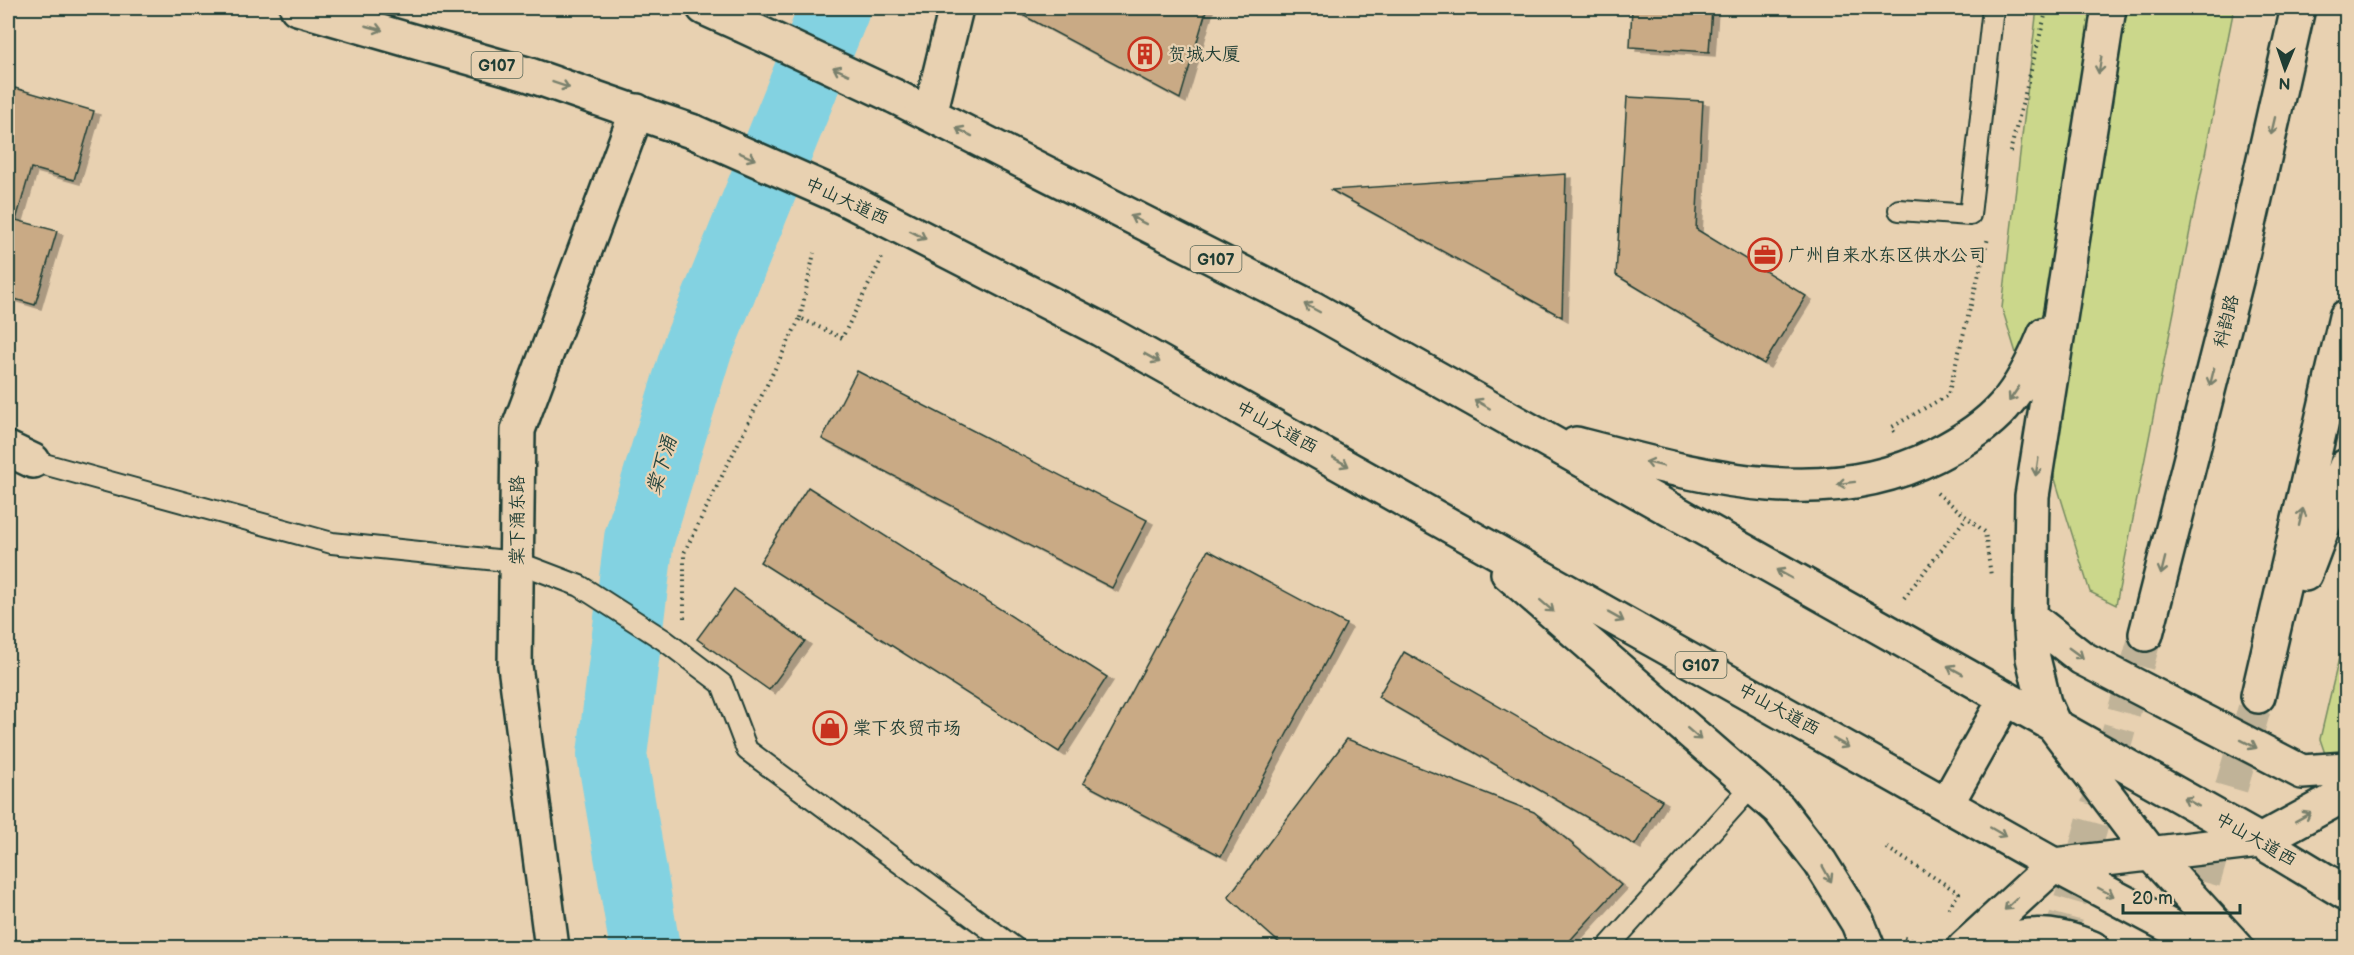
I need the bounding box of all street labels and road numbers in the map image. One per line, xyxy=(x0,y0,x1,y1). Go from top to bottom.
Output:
road number: G107 xyxy=(472,52,522,78)
street label: 中山大道西 xyxy=(802,173,892,230)
road number: G107 xyxy=(1190,246,1242,272)
street label: 科韵路 xyxy=(2210,292,2243,350)
street label: 中山大道西 xyxy=(1232,396,1321,458)
street label: 棠下涌东路 xyxy=(507,475,528,565)
road number: G107 xyxy=(1676,652,1726,678)
street label: 中山大道西 xyxy=(1734,678,1823,740)
street label: 中山大道西 xyxy=(2212,808,2300,871)

